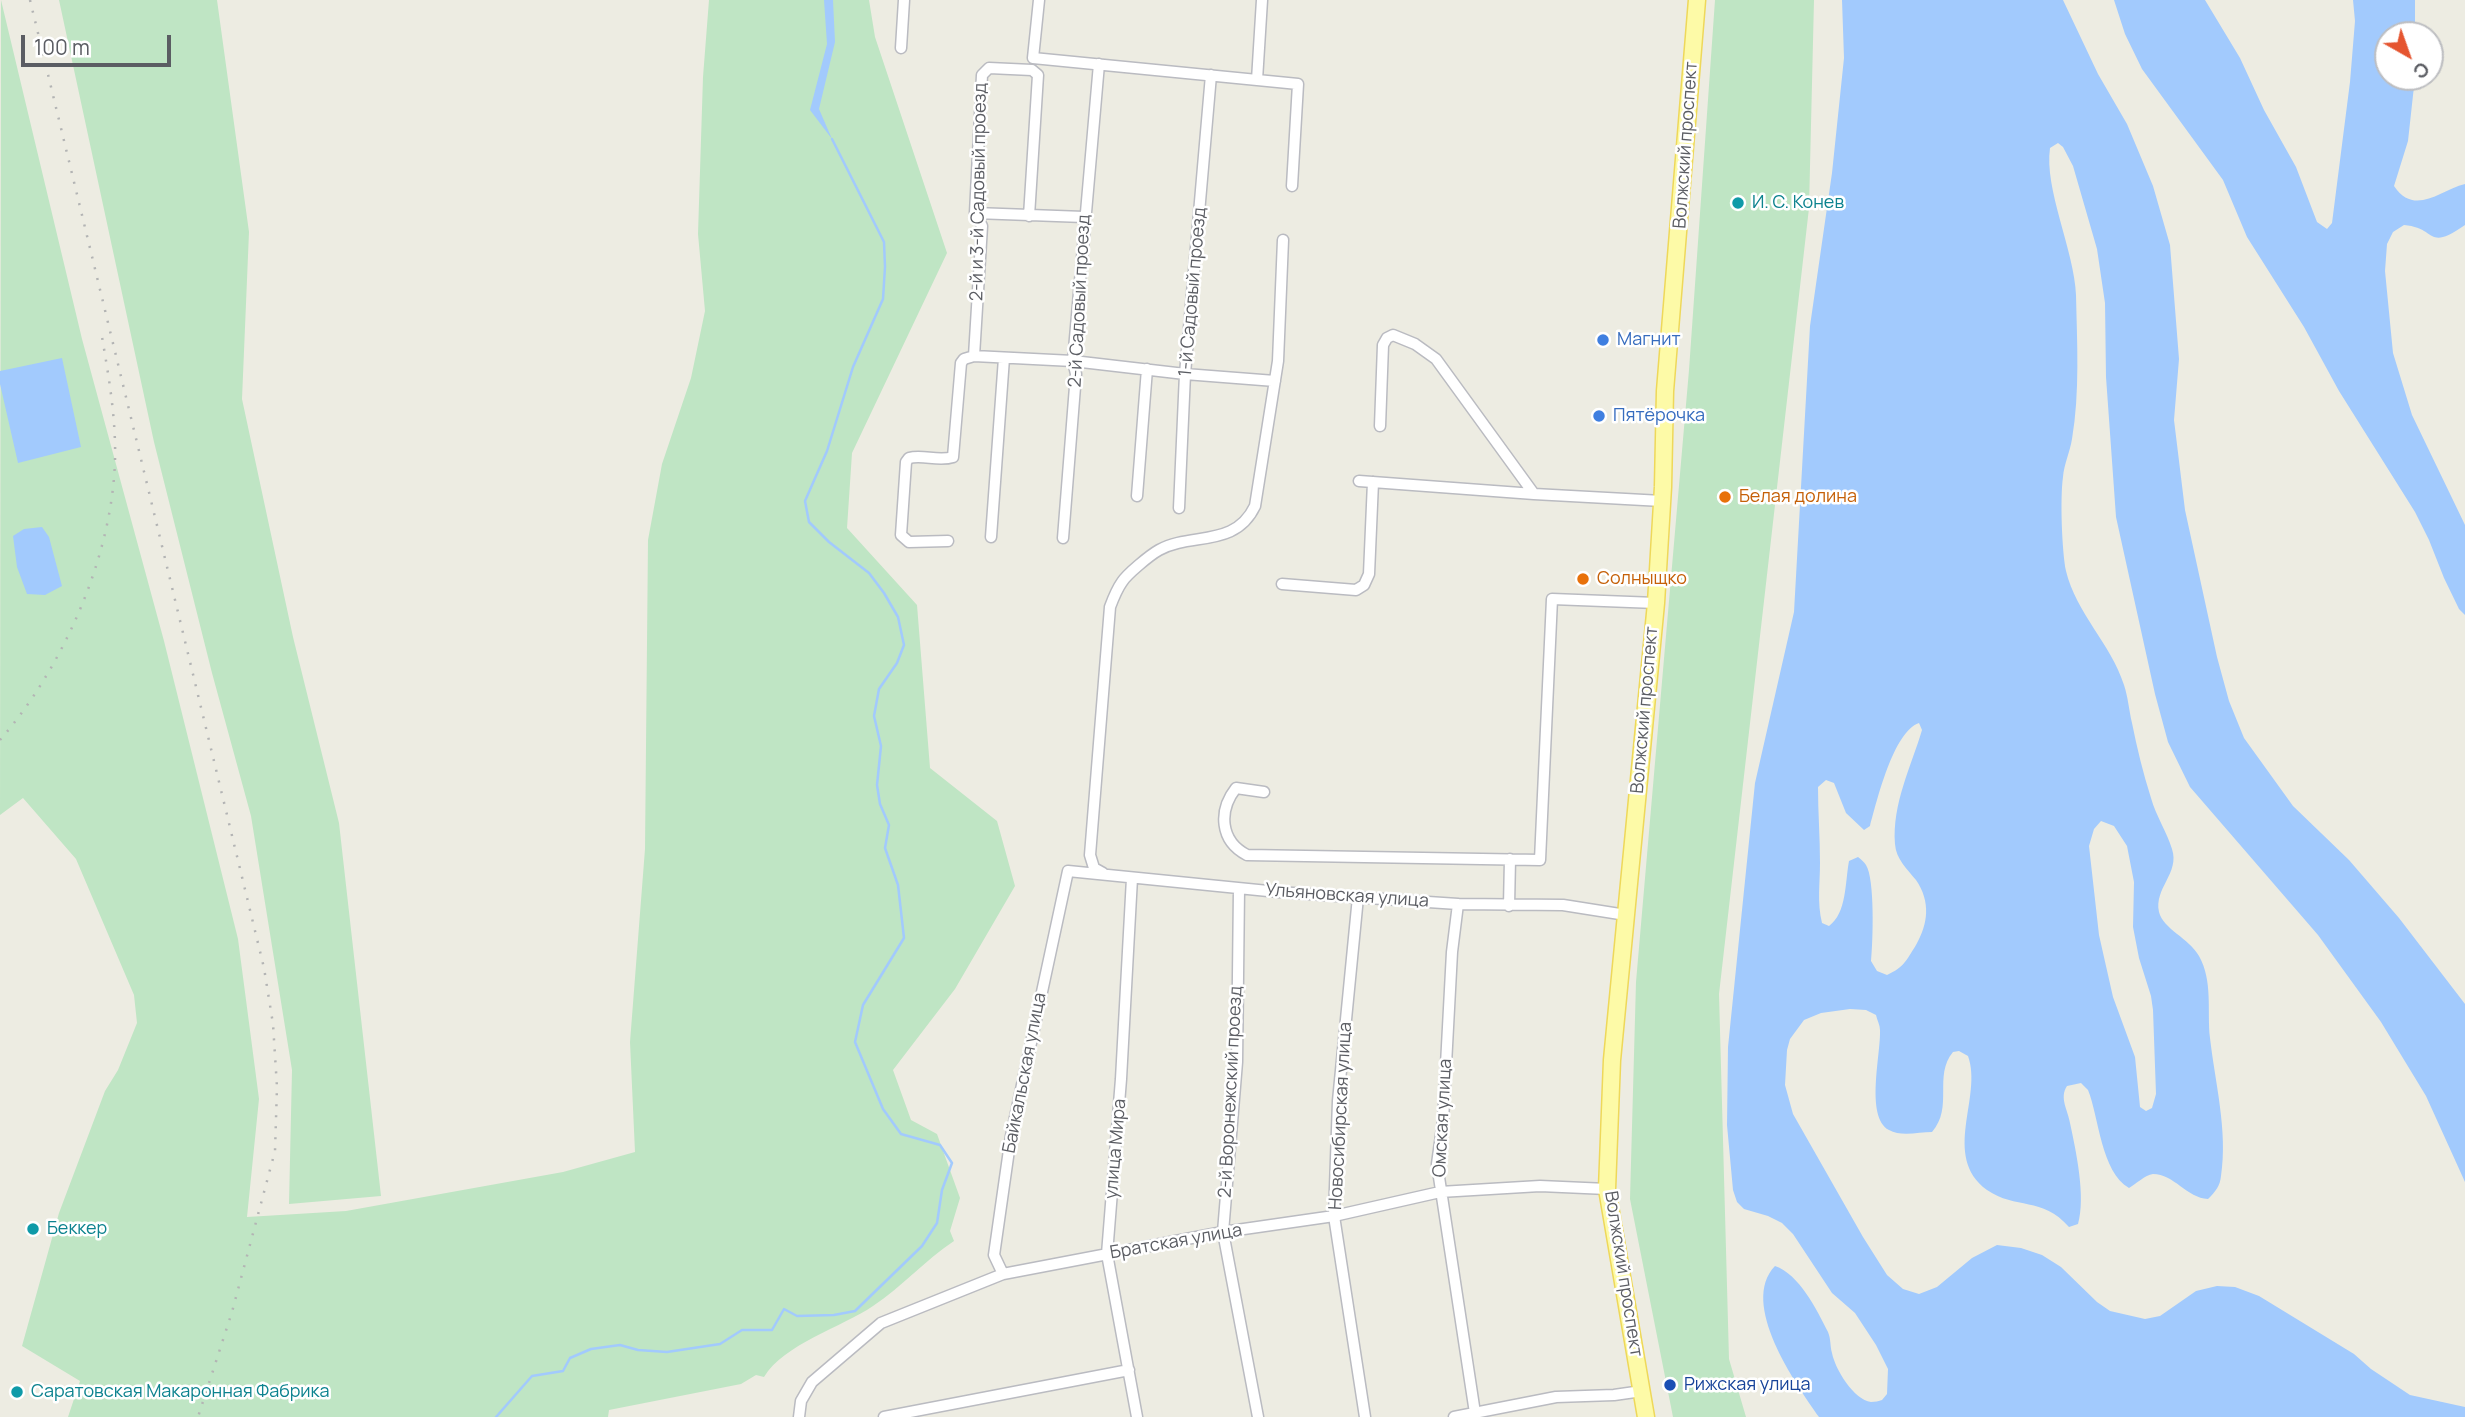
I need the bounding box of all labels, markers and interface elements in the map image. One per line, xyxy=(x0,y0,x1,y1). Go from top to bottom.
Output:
scale bar xyxy=(24,21,175,65)
north arrow xyxy=(2374,21,2444,91)
text: 100 m xyxy=(34,33,90,61)
text: С xyxy=(2407,56,2435,85)
street label: Волжский проспект xyxy=(1669,61,1703,229)
street label: 2-й и 3-й Садовый проезд xyxy=(966,83,992,301)
place label: И. С. Конев xyxy=(1752,192,1844,214)
marker: И. С. Конев xyxy=(1730,195,1746,211)
street label: 1-й Садовый проезд xyxy=(1175,206,1211,378)
street label: 2-й Садовый проезд xyxy=(1065,214,1095,388)
place label: Магнит xyxy=(1617,329,1680,351)
marker: Магнит xyxy=(1595,332,1611,348)
place label: Пятёрочка xyxy=(1613,405,1705,427)
marker: Пятёрочка xyxy=(1591,408,1607,424)
place label: Белая долина xyxy=(1739,486,1857,508)
marker: Белая долина xyxy=(1717,489,1733,505)
place label: Солныщко xyxy=(1597,568,1687,590)
marker: Солныщко xyxy=(1575,571,1591,587)
street label: Волжский проспект xyxy=(1627,626,1663,794)
street label: Ульяновская улица xyxy=(1264,880,1430,912)
street label: 2-й Воронежский проезд xyxy=(1215,985,1247,1199)
street label: Байкальская улица xyxy=(999,991,1051,1155)
street label: Новосибирская улица xyxy=(1325,1021,1357,1211)
street label: Омская улица xyxy=(1429,1058,1457,1178)
street label: улица Мира xyxy=(1101,1098,1131,1200)
street label: Волжский проспект xyxy=(1599,1190,1647,1358)
place label: Беккер xyxy=(47,1218,107,1240)
street label: Братская улица xyxy=(1108,1220,1244,1264)
marker: Беккер xyxy=(25,1221,41,1237)
place label: Рижская улица xyxy=(1684,1374,1811,1396)
marker: Рижская улица xyxy=(1662,1377,1678,1393)
place label: Саратовская Макаронная Фабрика xyxy=(31,1381,329,1403)
marker: Саратовская Макаронная Фабрика xyxy=(9,1384,25,1400)

